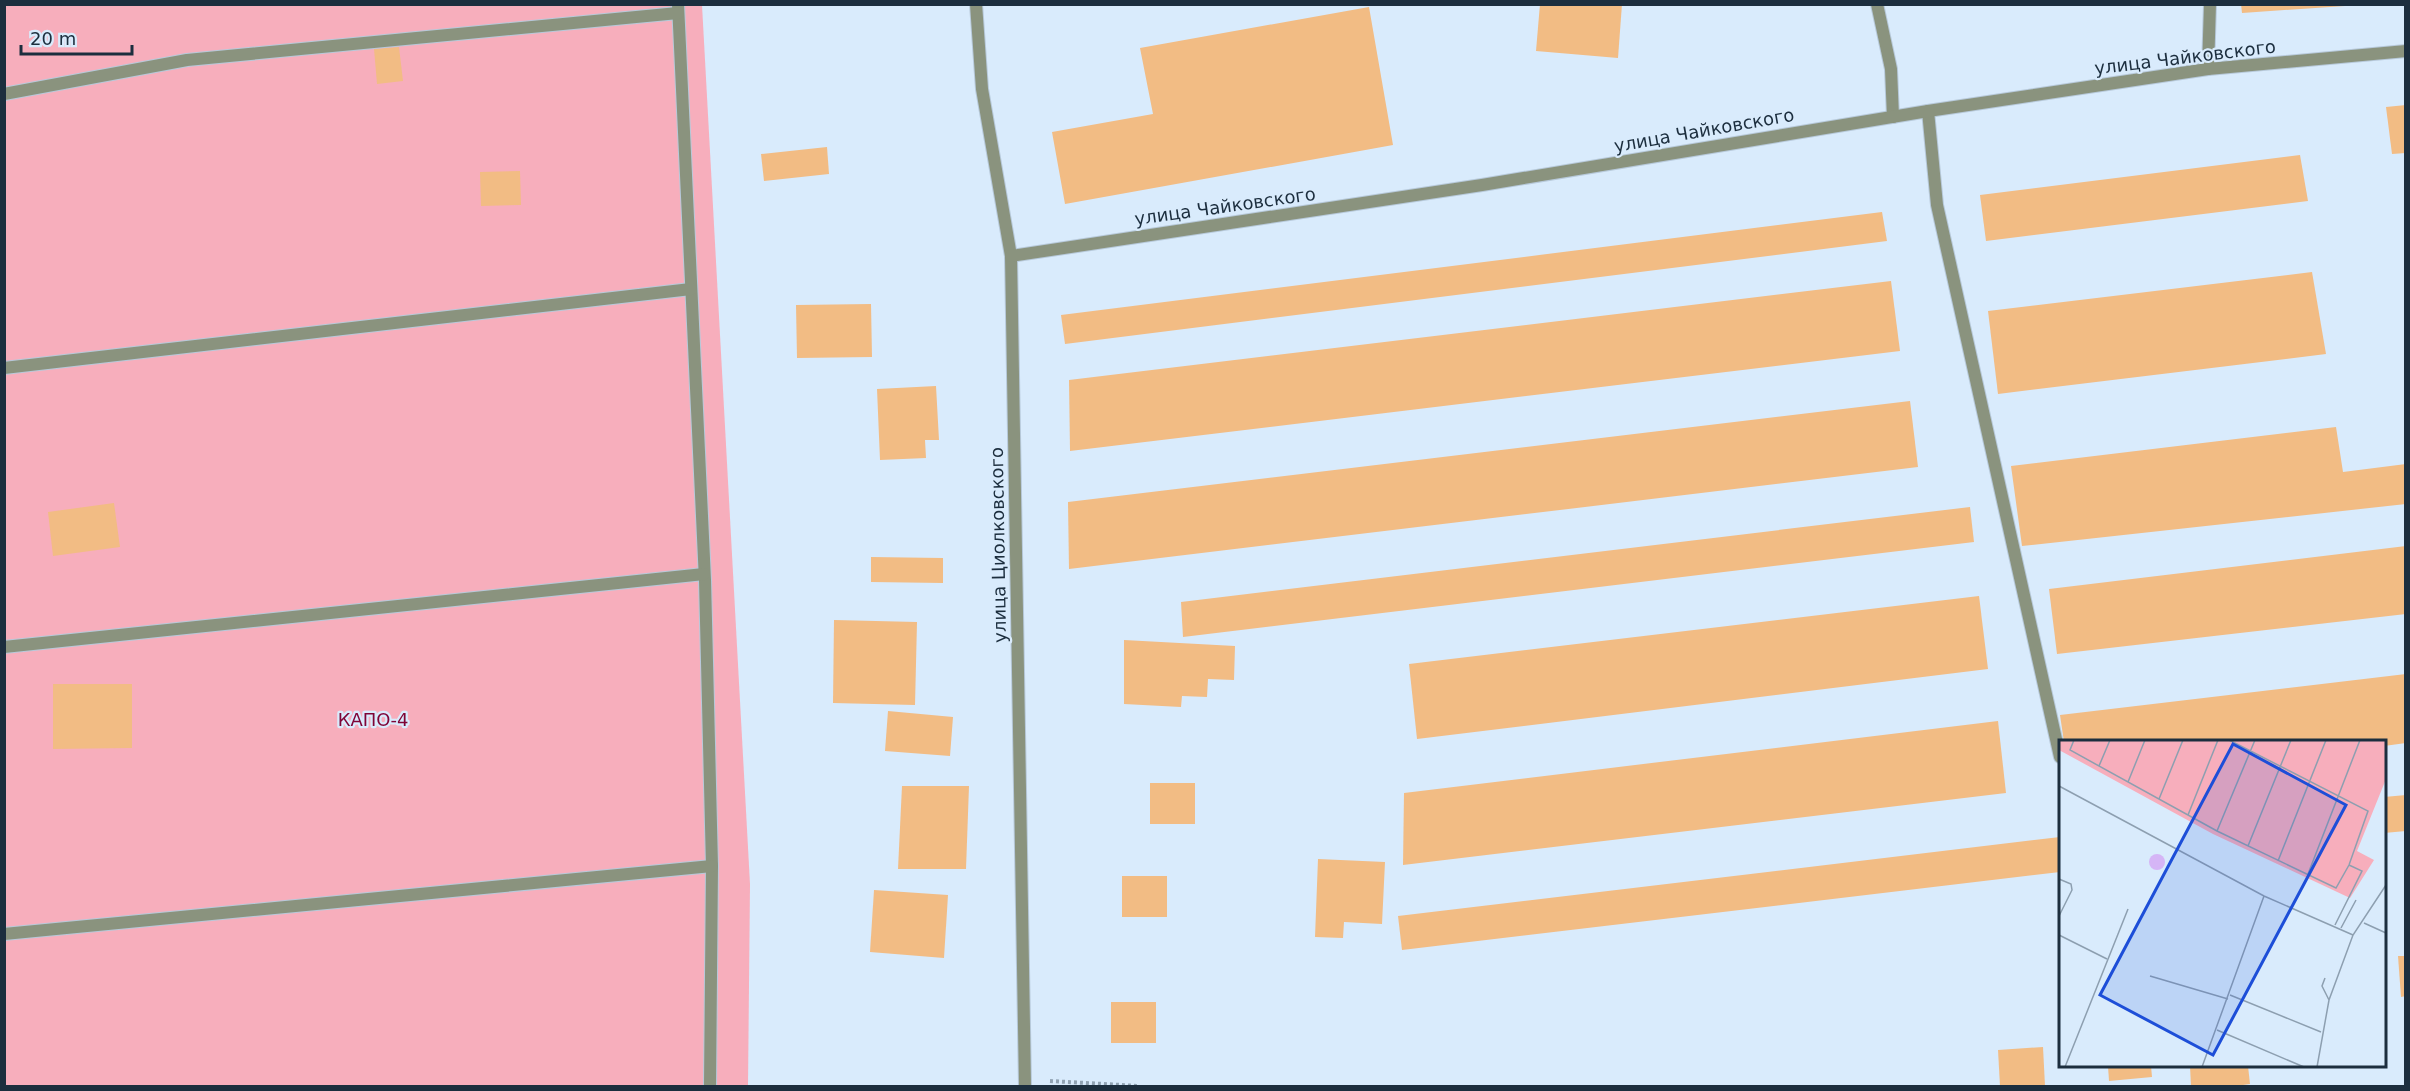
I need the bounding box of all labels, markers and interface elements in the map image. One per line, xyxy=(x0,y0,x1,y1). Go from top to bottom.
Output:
scale bar xyxy=(21,18,132,56)
text: 20 m xyxy=(30,28,76,49)
street label: улица Чайковского xyxy=(2093,35,2277,79)
street label: улица Чайковского xyxy=(1612,104,1796,156)
street label: улица Чайковского xyxy=(1133,183,1317,229)
street label: улица Циолковского xyxy=(986,447,1010,643)
park label: КАПО-4 xyxy=(338,709,408,730)
inset map xyxy=(2059,740,2386,1067)

